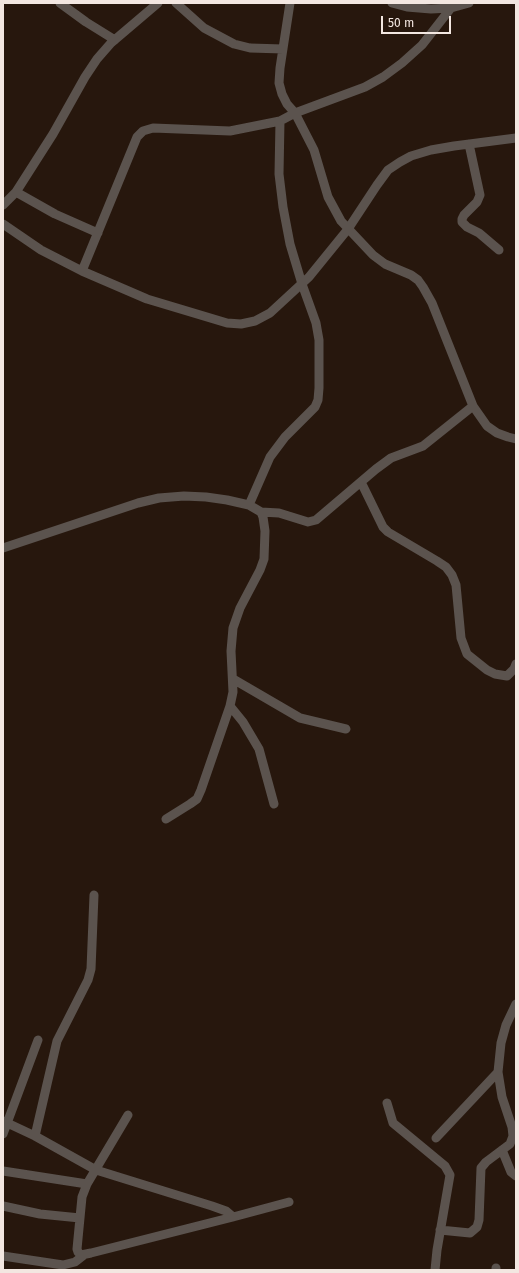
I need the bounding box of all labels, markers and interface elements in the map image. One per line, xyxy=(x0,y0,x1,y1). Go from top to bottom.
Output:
scale bar xyxy=(383,8,453,34)
text: 50 m xyxy=(388,16,414,30)

